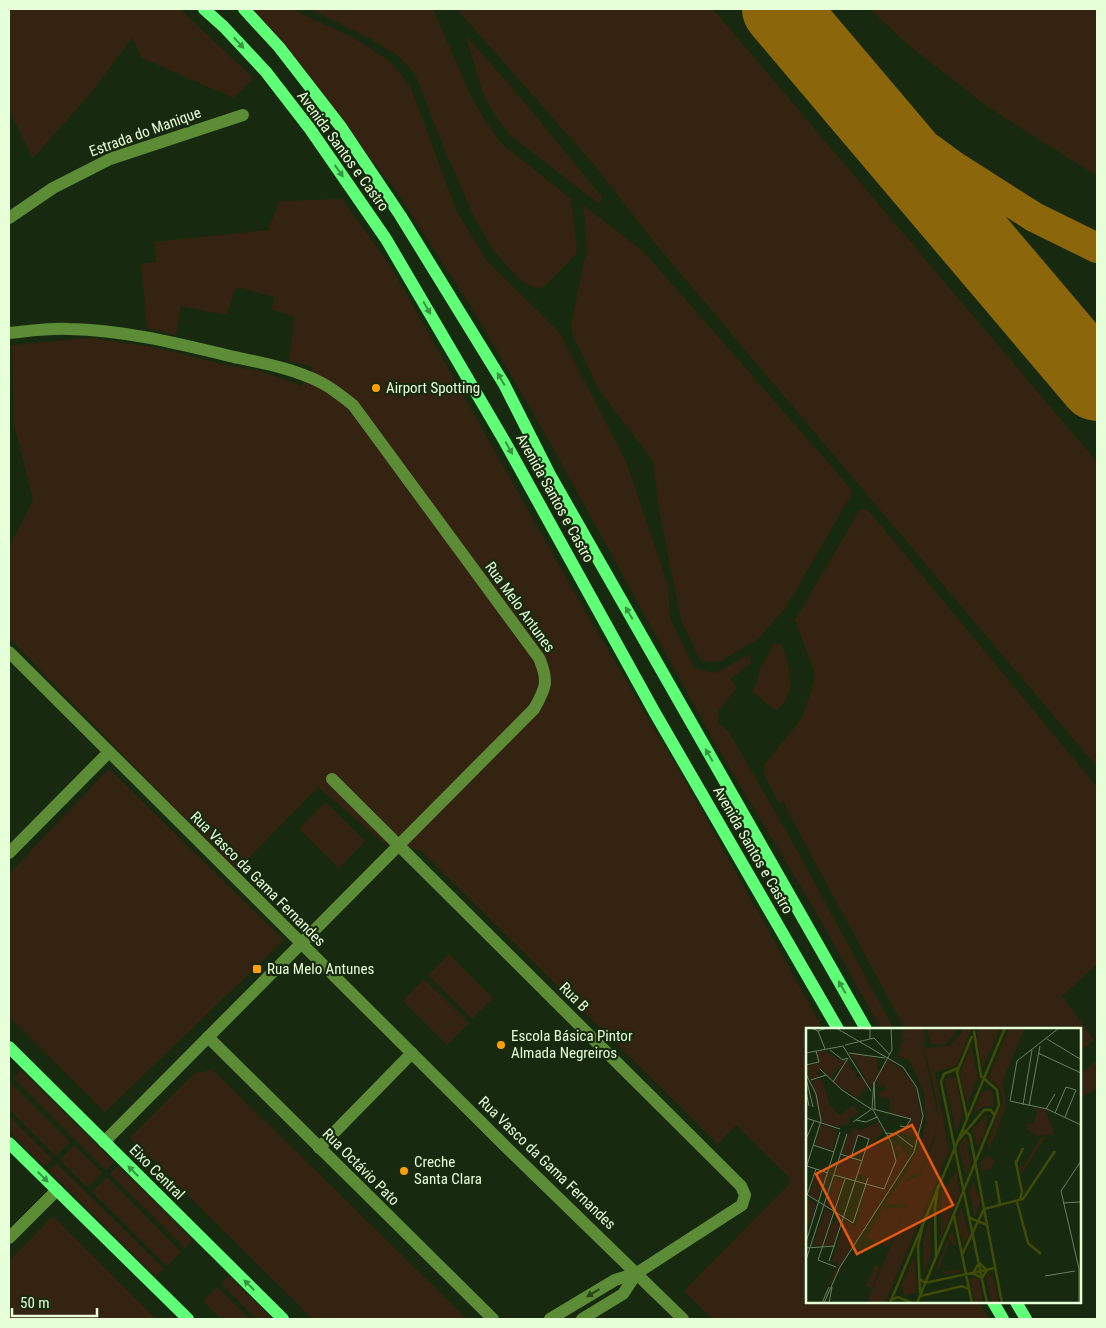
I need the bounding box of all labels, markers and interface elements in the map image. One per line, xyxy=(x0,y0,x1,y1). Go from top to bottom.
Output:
one-way arrow xyxy=(233,36,245,48)
street label: Avenida Santos e Castro xyxy=(293,87,393,215)
street label: Estrada do Manique xyxy=(87,103,203,161)
one-way arrow xyxy=(334,164,344,178)
one-way arrow xyxy=(422,301,431,314)
one-way arrow xyxy=(496,372,505,385)
place label: Airport Spotting xyxy=(386,379,480,397)
marker: Airport Spotting xyxy=(370,382,382,394)
street label: Avenida Santos e Castro xyxy=(512,431,598,565)
one-way arrow xyxy=(504,441,513,454)
street label: Rua Melo Antunes xyxy=(481,558,559,656)
one-way arrow xyxy=(625,606,633,621)
one-way arrow xyxy=(705,748,714,761)
street label: Avenida Santos e Castro xyxy=(709,783,797,917)
street label: Rua Vasco da Gama Fernandes xyxy=(187,808,329,950)
place label: Rua Melo Antunes xyxy=(267,960,375,978)
marker: Rua Melo Antunes xyxy=(251,963,263,975)
street label: Rua B xyxy=(556,979,592,1015)
one-way arrow xyxy=(838,980,846,994)
place label: Escola Básica Pintor Almada Negreiros xyxy=(511,1027,633,1062)
inset map xyxy=(806,1028,1081,1303)
marker: Escola Básica Pintor Almada Negreiros xyxy=(495,1039,507,1051)
street label: Rua Vasco da Gama Fernandes xyxy=(475,1093,619,1233)
street label: Rua Octávio Pato xyxy=(319,1125,403,1209)
street label: Eixo Central xyxy=(126,1141,188,1203)
place label: Creche Santa Clara xyxy=(414,1153,482,1188)
one-way arrow xyxy=(128,1165,140,1177)
marker: Creche Santa Clara xyxy=(398,1165,410,1177)
one-way arrow xyxy=(37,1171,49,1183)
one-way arrow xyxy=(243,1279,255,1291)
scale bar xyxy=(12,1286,98,1318)
one-way arrow xyxy=(586,1289,599,1298)
text: 50 m xyxy=(20,1294,50,1312)

